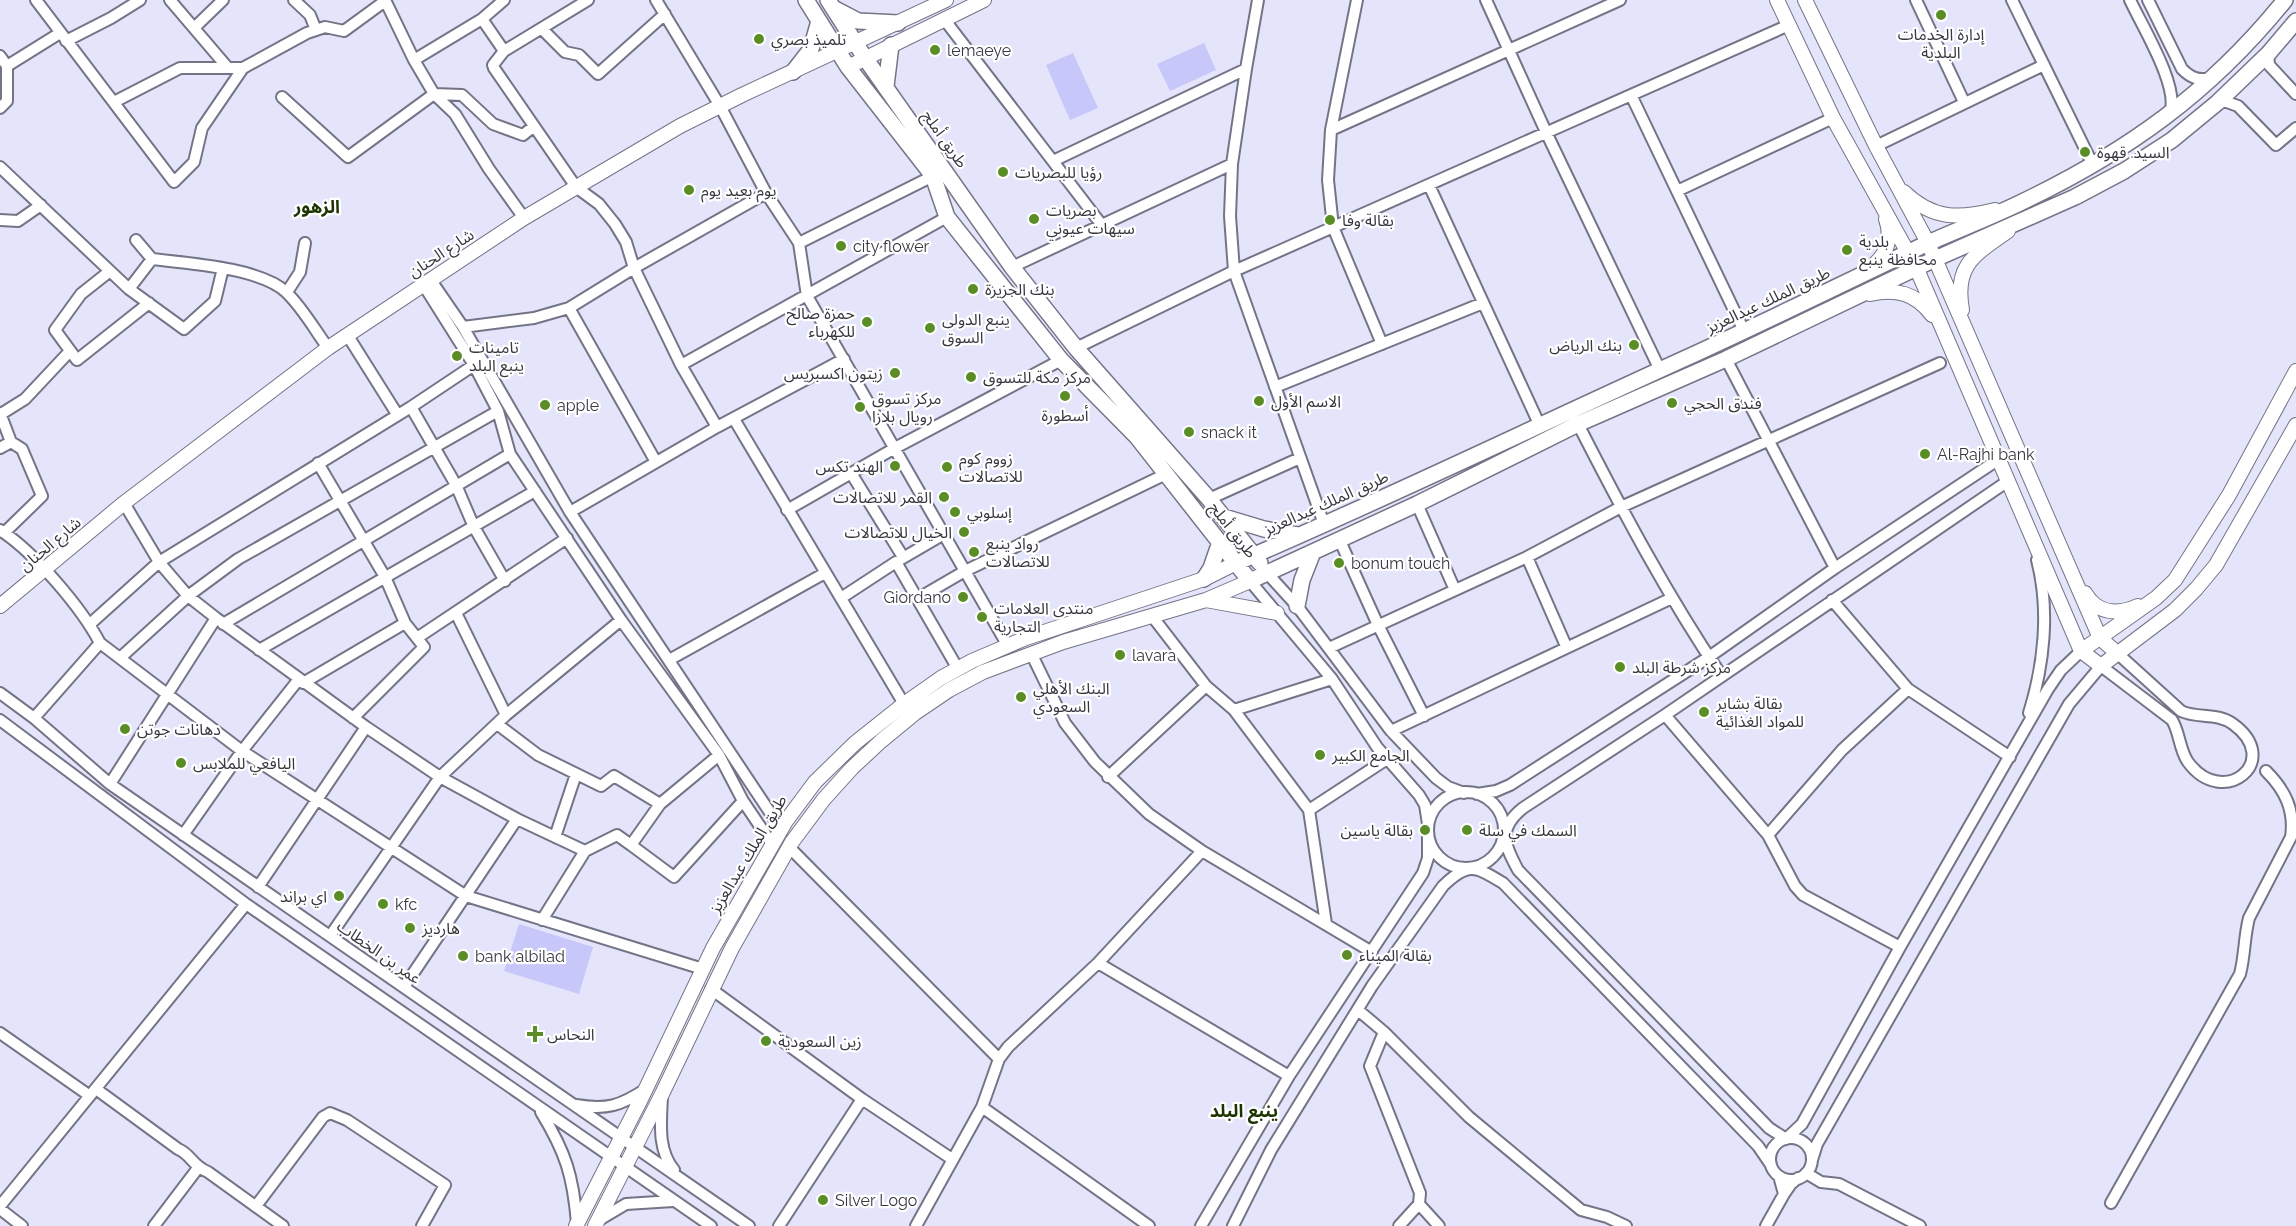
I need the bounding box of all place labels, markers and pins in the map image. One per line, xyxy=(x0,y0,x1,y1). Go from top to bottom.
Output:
marker: إدارة الخدمات البلدية xyxy=(1934,8,1948,22)
place label: إدارة الخدمات البلدية xyxy=(1898,25,1985,62)
place label: تلميذ بصري xyxy=(771,30,847,51)
marker: تلميذ بصري xyxy=(752,32,766,46)
place label: lemaeye xyxy=(947,41,1011,60)
marker: lemaeye xyxy=(928,43,942,57)
place label: السيد. قهوة xyxy=(2097,143,2169,162)
marker: السيد. قهوة xyxy=(2078,145,2092,159)
place label: رؤيا للبصريات xyxy=(1015,163,1102,182)
marker: رؤيا للبصريات xyxy=(996,165,1010,179)
place label: يوم بعيد يوم xyxy=(701,181,776,203)
marker: يوم بعيد يوم xyxy=(682,183,696,197)
place label: بصريات سيهات عيوني xyxy=(1046,201,1135,240)
place label: بقالة وفا xyxy=(1342,211,1394,230)
marker: بصريات سيهات عيوني xyxy=(1027,212,1041,226)
marker: بقالة وفا xyxy=(1323,213,1337,227)
place label: بلدية محافظة ينبع xyxy=(1859,232,1937,272)
place label: city flower xyxy=(853,237,930,256)
marker: city flower xyxy=(834,239,848,253)
marker: بلدية محافظة ينبع xyxy=(1840,243,1854,257)
place label: بنك الجزيرة xyxy=(985,280,1055,299)
marker: بنك الجزيرة xyxy=(966,282,980,296)
place label: حمزة صالح للكهرباء xyxy=(786,304,855,341)
place label: ينبع الدولى السوق xyxy=(942,310,1010,347)
marker: حمزة صالح للكهرباء xyxy=(860,315,874,329)
marker: ينبع الدولى السوق xyxy=(923,321,937,335)
place label: بنك الرياض xyxy=(1549,336,1622,355)
place label: تامينات ينبع البلد xyxy=(469,338,524,378)
marker: بنك الرياض xyxy=(1627,338,1641,352)
marker: تامينات ينبع البلد xyxy=(450,349,464,363)
place label: زيتون اكسبريس xyxy=(784,364,883,383)
marker: زيتون اكسبريس xyxy=(888,366,902,380)
place label: مركز مكة للتسوق xyxy=(983,368,1091,387)
marker: مركز مكة للتسوق xyxy=(964,370,978,384)
place label: مركز تسوق رويال بلازا xyxy=(872,389,941,427)
marker: أسطورة xyxy=(1058,389,1072,403)
place label: الاسم الأول xyxy=(1271,392,1341,414)
marker: الاسم الأول xyxy=(1252,394,1266,408)
place label: فندق الحجي xyxy=(1684,394,1762,415)
place label: apple xyxy=(557,396,599,415)
marker: فندق الحجي xyxy=(1665,396,1679,410)
marker: apple xyxy=(538,398,552,412)
marker: مركز تسوق رويال بلازا xyxy=(853,400,867,414)
place label: أسطورة xyxy=(1042,405,1088,425)
place label: snack it xyxy=(1201,423,1258,442)
marker: snack it xyxy=(1182,425,1196,439)
place label: Al-Rajhi bank xyxy=(1937,445,2035,464)
marker: Al-Rajhi bank xyxy=(1918,447,1932,461)
place label: زووم كوم للاتصالات xyxy=(959,449,1023,486)
place label: الهند تكس xyxy=(816,457,883,476)
marker: الهند تكس xyxy=(888,459,902,473)
marker: زووم كوم للاتصالات xyxy=(940,460,954,474)
place label: القمر للاتصالات xyxy=(833,488,932,507)
marker: القمر للاتصالات xyxy=(937,490,951,504)
place label: إسلوبي xyxy=(967,503,1012,524)
marker: إسلوبي xyxy=(948,505,962,519)
place label: الخيال للاتصالات xyxy=(844,523,952,543)
marker: الخيال للاتصالات xyxy=(957,525,971,539)
place label: رواد ينبع للاتصالات xyxy=(986,534,1050,571)
marker: رواد ينبع للاتصالات xyxy=(967,545,981,559)
place label: bonum touch xyxy=(1351,554,1450,573)
marker: bonum touch xyxy=(1332,556,1346,570)
place label: Giordano xyxy=(884,588,951,607)
marker: Giordano xyxy=(956,590,970,604)
place label: منتدى العلامات التجارية xyxy=(994,599,1093,636)
marker: منتدى العلامات التجارية xyxy=(975,610,989,624)
place label: lavara xyxy=(1132,646,1176,665)
marker: lavara xyxy=(1113,648,1127,662)
place label: مركز شرطة البلد xyxy=(1632,658,1731,677)
marker: مركز شرطة البلد xyxy=(1613,660,1627,674)
place label: البنك الأهلي السعودي xyxy=(1033,679,1110,718)
marker: البنك الأهلي السعودي xyxy=(1014,690,1028,704)
place label: بقالة بشاير للمواد الغذائية xyxy=(1715,694,1804,731)
marker: بقالة بشاير للمواد الغذائية xyxy=(1697,705,1711,719)
place label: دهانات جوتن xyxy=(137,720,221,739)
marker: دهانات جوتن xyxy=(118,722,132,736)
place label: الجامع الكبير xyxy=(1331,746,1410,768)
marker: الجامع الكبير xyxy=(1313,748,1327,762)
place label: اليافعي للملابس xyxy=(193,754,295,775)
marker: اليافعي للملابس xyxy=(174,756,188,770)
place label: بقالة ياسين xyxy=(1340,821,1413,840)
place label: السمك في سلة xyxy=(1479,821,1577,842)
marker: بقالة ياسين xyxy=(1418,823,1432,837)
marker: السمك في سلة xyxy=(1460,823,1474,837)
place label: اي براند xyxy=(280,887,327,908)
marker: اي براند xyxy=(332,889,346,903)
place label: kfc xyxy=(395,895,418,914)
marker: kfc xyxy=(376,897,390,911)
place label: هارديز xyxy=(421,919,460,938)
marker: هارديز xyxy=(403,921,417,935)
place label: بقالة الميناء xyxy=(1359,946,1432,965)
place label: bank albilad xyxy=(475,947,565,966)
marker: بقالة الميناء xyxy=(1340,948,1354,962)
marker: bank albilad xyxy=(456,949,470,963)
place label: النحاس xyxy=(547,1025,595,1044)
marker: النحاس xyxy=(528,1027,542,1041)
place label: زين السعودية xyxy=(778,1032,862,1051)
marker: زين السعودية xyxy=(759,1034,773,1048)
place label: Silver Logo xyxy=(835,1191,917,1210)
marker: Silver Logo xyxy=(816,1193,830,1207)

